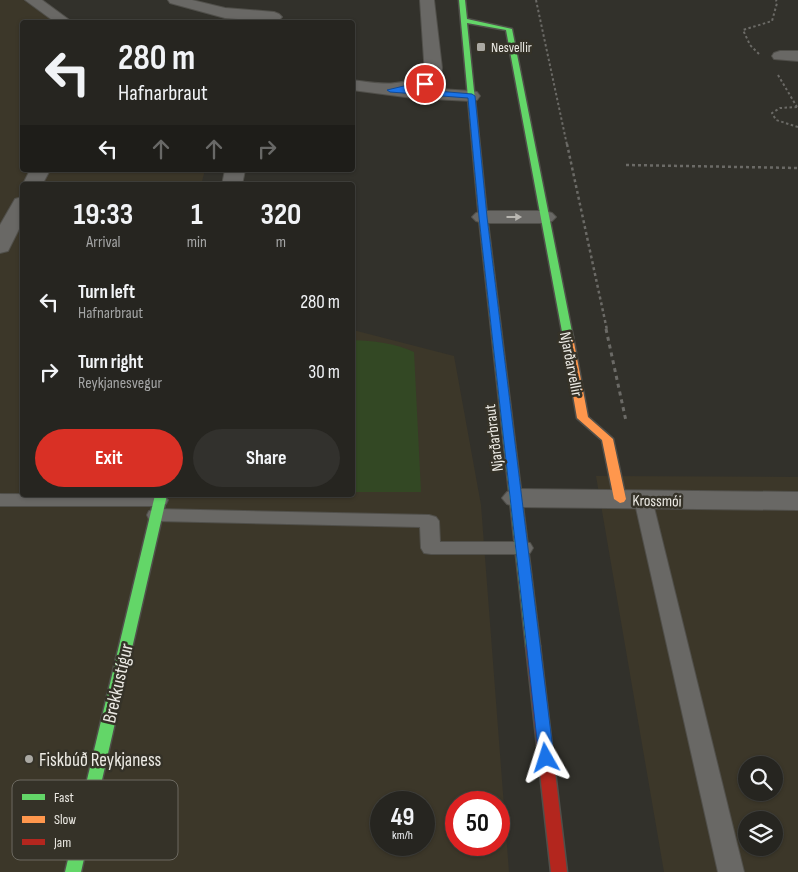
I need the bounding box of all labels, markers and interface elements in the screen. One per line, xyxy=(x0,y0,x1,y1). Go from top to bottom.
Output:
text: 280 m xyxy=(118,37,195,80)
place label: Nesvellir xyxy=(491,39,532,56)
icon: left xyxy=(35,40,100,105)
marker: Nesvellir xyxy=(475,41,487,53)
pin xyxy=(404,63,446,105)
icon: arrive xyxy=(411,70,439,98)
text: Hafnarbraut xyxy=(118,80,208,107)
icon: left xyxy=(94,135,122,163)
icon: ahead xyxy=(147,135,175,163)
icon: ahead xyxy=(200,135,228,163)
icon: right xyxy=(253,135,281,163)
text: 19:33 xyxy=(74,197,133,233)
text: 1 xyxy=(191,197,203,233)
text: 320 xyxy=(260,197,301,233)
one-way arrow xyxy=(506,213,522,221)
text: Arrival xyxy=(86,233,121,252)
text: min xyxy=(187,233,207,252)
text: m xyxy=(276,233,286,252)
text: Turn left xyxy=(78,281,135,304)
icon: left xyxy=(35,288,63,316)
text: 280 m xyxy=(300,291,340,314)
text: Hafnarbraut xyxy=(78,304,143,323)
street label: Njarðarvellir xyxy=(555,330,586,399)
text: Turn right xyxy=(78,351,143,374)
icon: right xyxy=(35,358,63,386)
text: 30 m xyxy=(308,361,340,384)
text: Reykjanesvegur xyxy=(78,374,162,393)
street label: Njarðarbraut xyxy=(481,403,508,473)
button: Exit xyxy=(35,429,183,487)
button: Share xyxy=(193,429,340,487)
street label: Krossmói xyxy=(632,492,682,511)
street label: Brekkustígur xyxy=(98,641,139,725)
position arrow xyxy=(519,731,571,783)
place label: Fiskbúð Reykjaness xyxy=(39,749,162,772)
marker: Fiskbúð Reykjaness xyxy=(23,753,35,765)
map controls xyxy=(738,756,783,856)
button: search xyxy=(738,756,783,801)
legend xyxy=(12,780,178,860)
text: Fast xyxy=(54,789,74,806)
speed limit sign: 50 xyxy=(445,791,510,856)
text: 49 xyxy=(391,802,414,833)
text: Slow xyxy=(54,811,76,828)
button: layers xyxy=(738,811,783,856)
text: km/h xyxy=(392,828,413,843)
text: Jam xyxy=(53,834,71,851)

